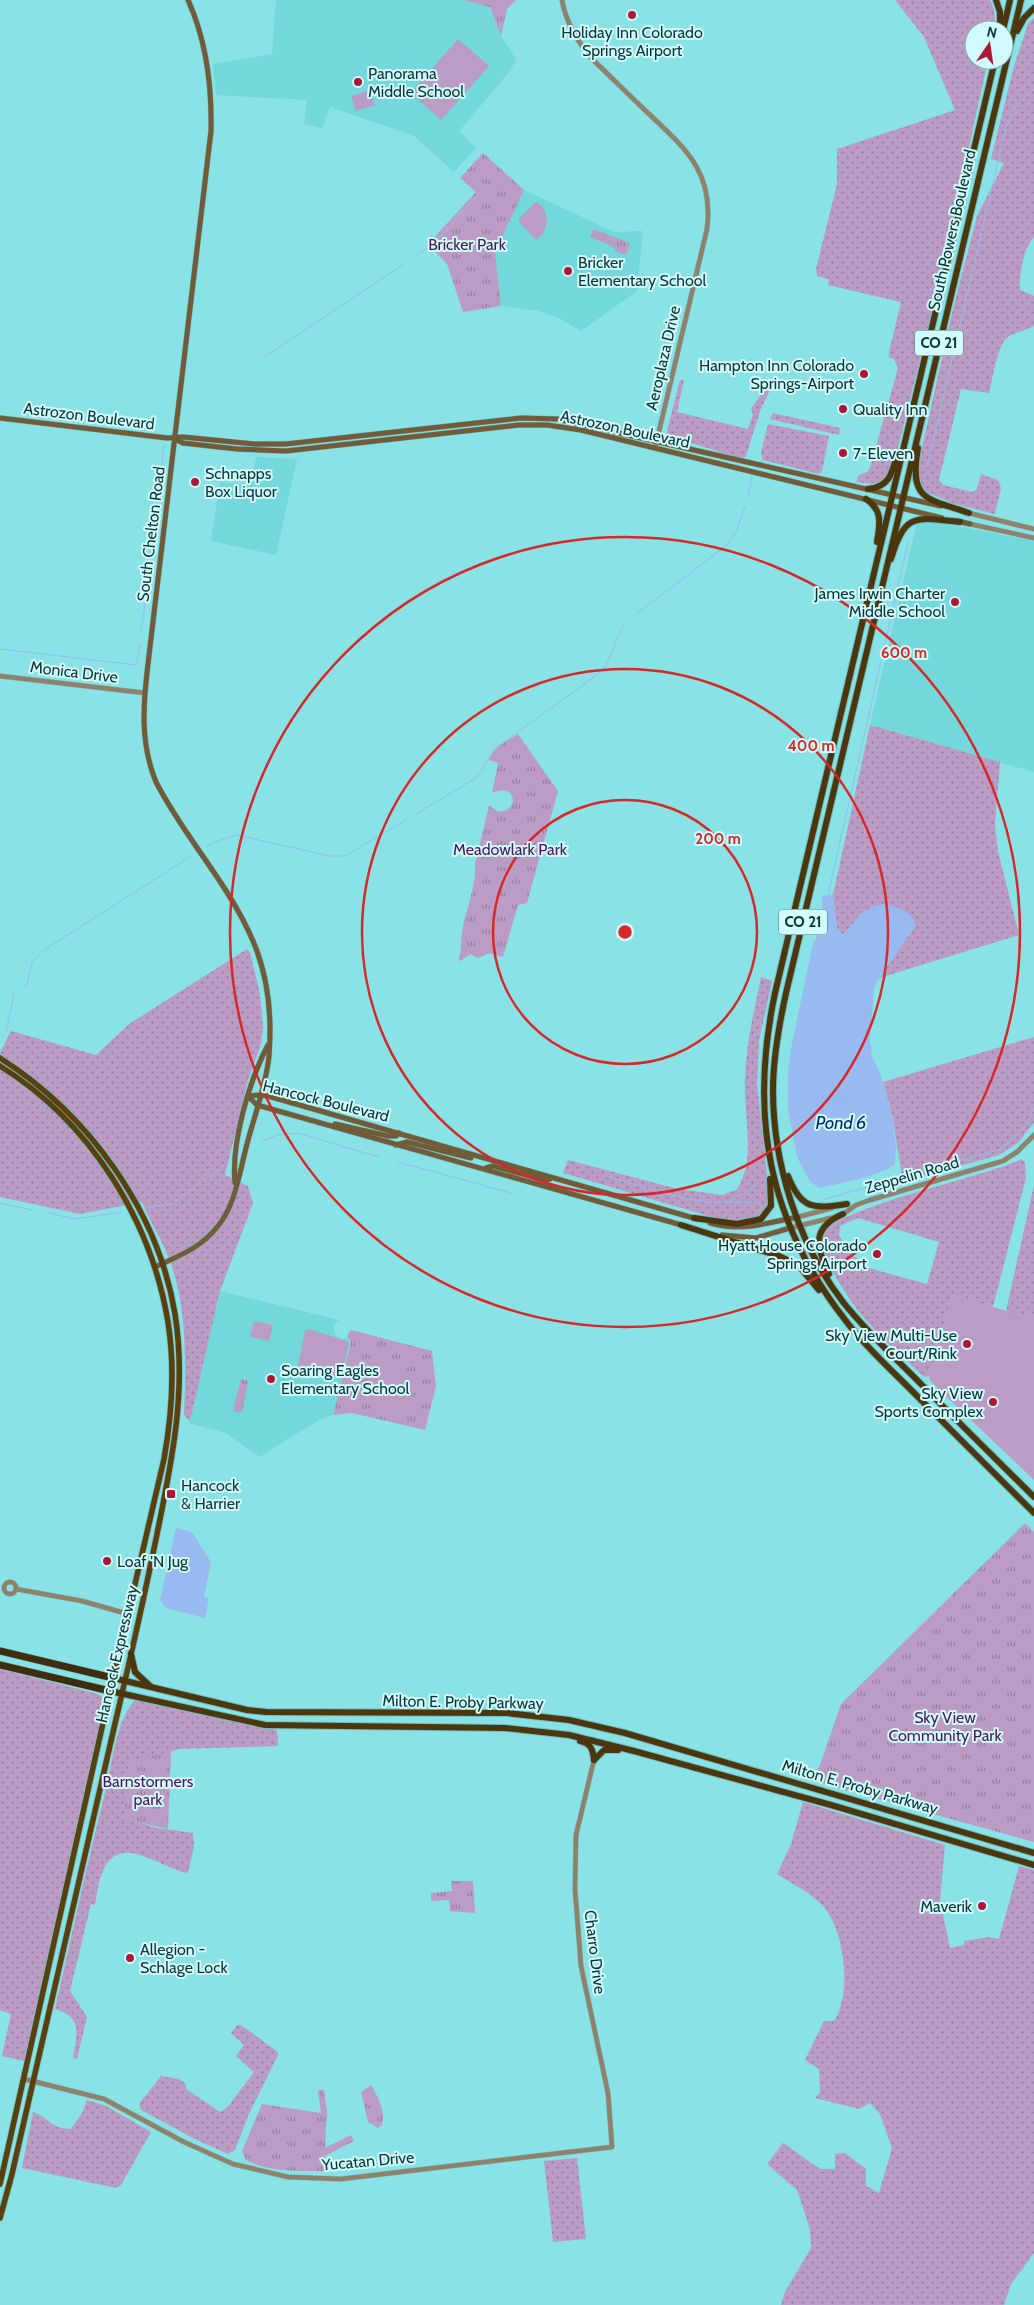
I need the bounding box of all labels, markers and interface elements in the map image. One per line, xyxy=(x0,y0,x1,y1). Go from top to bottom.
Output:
marker: Holiday Inn Colorado Springs Airport xyxy=(626,9,638,21)
north arrow xyxy=(964,20,1014,70)
text: N xyxy=(985,22,999,42)
place label: Holiday Inn Colorado Springs Airport xyxy=(561,23,703,60)
place label: Panorama Middle School xyxy=(368,64,464,101)
marker: Panorama Middle School xyxy=(352,76,364,88)
street label: South Powers Boulevard xyxy=(924,148,980,312)
park label: Bricker Park xyxy=(428,235,507,254)
place label: Bricker Elementary School xyxy=(578,253,706,290)
marker: Bricker Elementary School xyxy=(562,265,574,277)
street label: Aeroplaza Drive xyxy=(642,304,684,412)
road number: CO 21 xyxy=(915,330,963,356)
place label: Hampton Inn Colorado Springs-Airport xyxy=(699,356,855,393)
marker: Hampton Inn Colorado Springs-Airport xyxy=(858,368,870,380)
street label: Astrozon Boulevard xyxy=(22,399,156,433)
place label: Quality Inn xyxy=(853,400,927,419)
marker: Quality Inn xyxy=(837,403,849,415)
street label: Astrozon Boulevard xyxy=(559,406,691,452)
place label: 7-Eleven xyxy=(853,444,913,463)
marker: 7-Eleven xyxy=(837,447,849,459)
place label: Schnapps Box Liquor xyxy=(205,464,278,501)
street label: South Chelton Road xyxy=(133,465,169,603)
marker: Schnapps Box Liquor xyxy=(189,476,201,488)
place label: James Irwin Charter Middle School xyxy=(814,584,946,621)
marker: James Irwin Charter Middle School xyxy=(949,596,961,608)
text: 600 m xyxy=(881,644,927,662)
street label: Monica Drive xyxy=(29,657,119,687)
text: 400 m xyxy=(788,737,834,755)
text: 200 m xyxy=(695,830,741,848)
park label: Meadowlark Park xyxy=(453,840,568,859)
road number: CO 21 xyxy=(779,910,827,934)
centre of rings xyxy=(616,923,634,941)
street label: Hancock Boulevard xyxy=(261,1076,391,1126)
water label: Pond 6 xyxy=(816,1112,866,1134)
street label: Zeppelin Road xyxy=(863,1153,961,1197)
place label: Hyatt House Colorado Springs Airport xyxy=(718,1236,868,1273)
marker: Hyatt House Colorado Springs Airport xyxy=(871,1248,883,1260)
place label: Sky View Multi-Use Court/Rink xyxy=(825,1326,958,1363)
marker: Sky View Multi-Use Court/Rink xyxy=(961,1338,973,1350)
place label: Soaring Eagles Elementary School xyxy=(281,1361,409,1398)
marker: Soaring Eagles Elementary School xyxy=(265,1373,277,1385)
place label: Sky View Sports Complex xyxy=(875,1384,983,1421)
marker: Sky View Sports Complex xyxy=(987,1396,999,1408)
place label: Hancock & Harrier xyxy=(181,1476,241,1513)
marker: Hancock & Harrier xyxy=(165,1488,177,1500)
place label: Loaf 'N Jug xyxy=(117,1552,189,1571)
marker: Loaf 'N Jug xyxy=(101,1555,113,1567)
street label: Hancock Expressway xyxy=(92,1583,142,1725)
street label: Milton E. Proby Parkway xyxy=(382,1691,544,1713)
park label: Sky View Community Park xyxy=(888,1708,1002,1745)
street label: Milton E. Proby Parkway xyxy=(780,1756,940,1818)
park label: Barnstormers park xyxy=(103,1772,194,1809)
place label: Maverik xyxy=(920,1897,973,1916)
marker: Maverik xyxy=(976,1900,988,1912)
street label: Charro Drive xyxy=(580,1909,610,1995)
place label: Allegion - Schlage Lock xyxy=(140,1940,228,1977)
marker: Allegion - Schlage Lock xyxy=(124,1952,136,1964)
street label: Yucatan Drive xyxy=(320,2147,415,2175)

